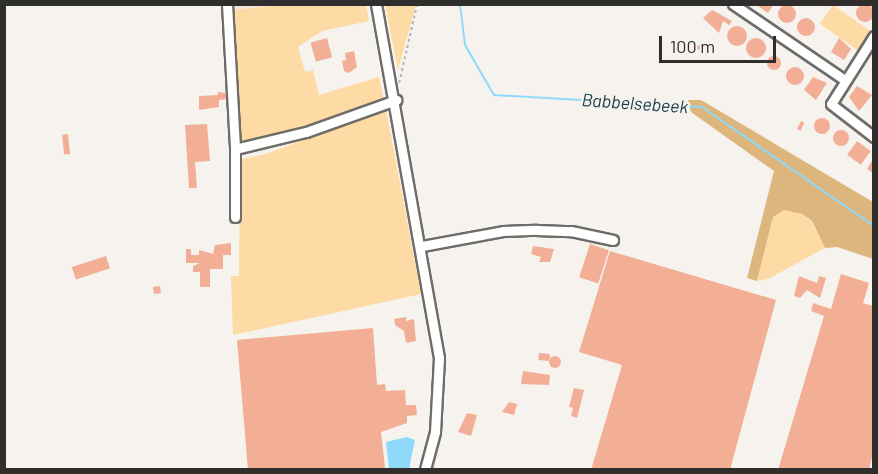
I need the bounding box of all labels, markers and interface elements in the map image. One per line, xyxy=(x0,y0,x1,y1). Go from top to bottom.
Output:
scale bar xyxy=(662,24,779,62)
text: 100 m xyxy=(670,35,715,57)
water label: Babbelsebeek xyxy=(581,88,689,118)

